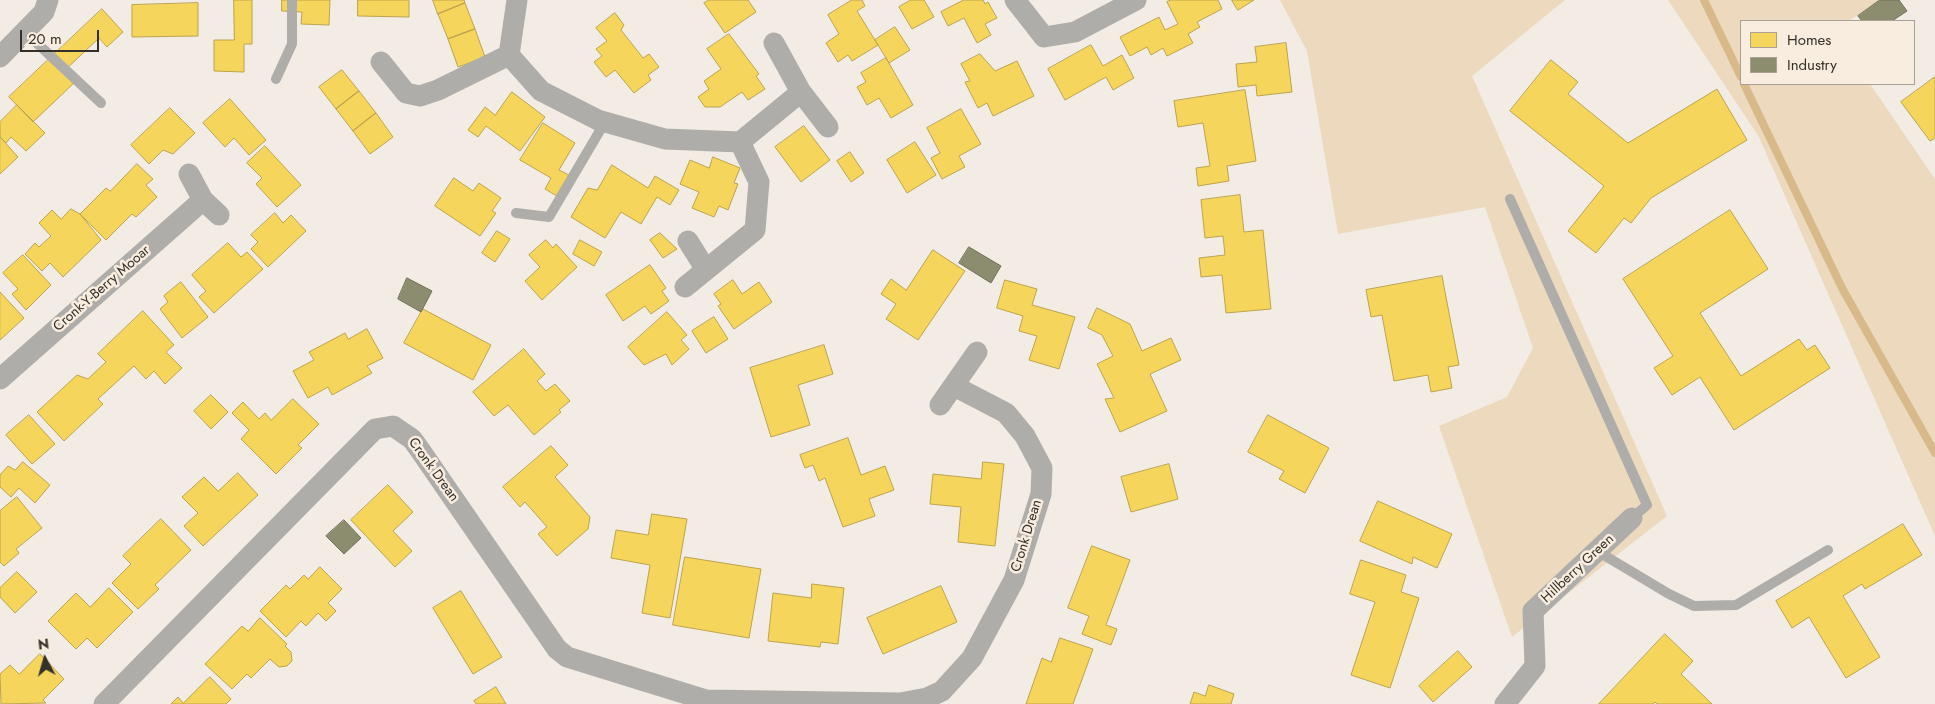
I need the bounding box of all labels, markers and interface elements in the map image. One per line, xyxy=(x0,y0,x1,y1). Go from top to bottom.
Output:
scale bar xyxy=(22,20,101,52)
legend xyxy=(1740,20,1915,85)
text: 20 m xyxy=(28,28,62,50)
text: Homes xyxy=(1787,29,1831,51)
text: Industry xyxy=(1787,54,1837,76)
street label: Cronk-Y-Berry Mooar xyxy=(50,242,154,336)
street label: Cronk Drean xyxy=(404,435,462,505)
street label: Cronk Drean xyxy=(1008,498,1046,574)
street label: Hillberry Green xyxy=(1538,531,1618,607)
north arrow xyxy=(20,634,70,684)
text: N xyxy=(37,634,50,655)

